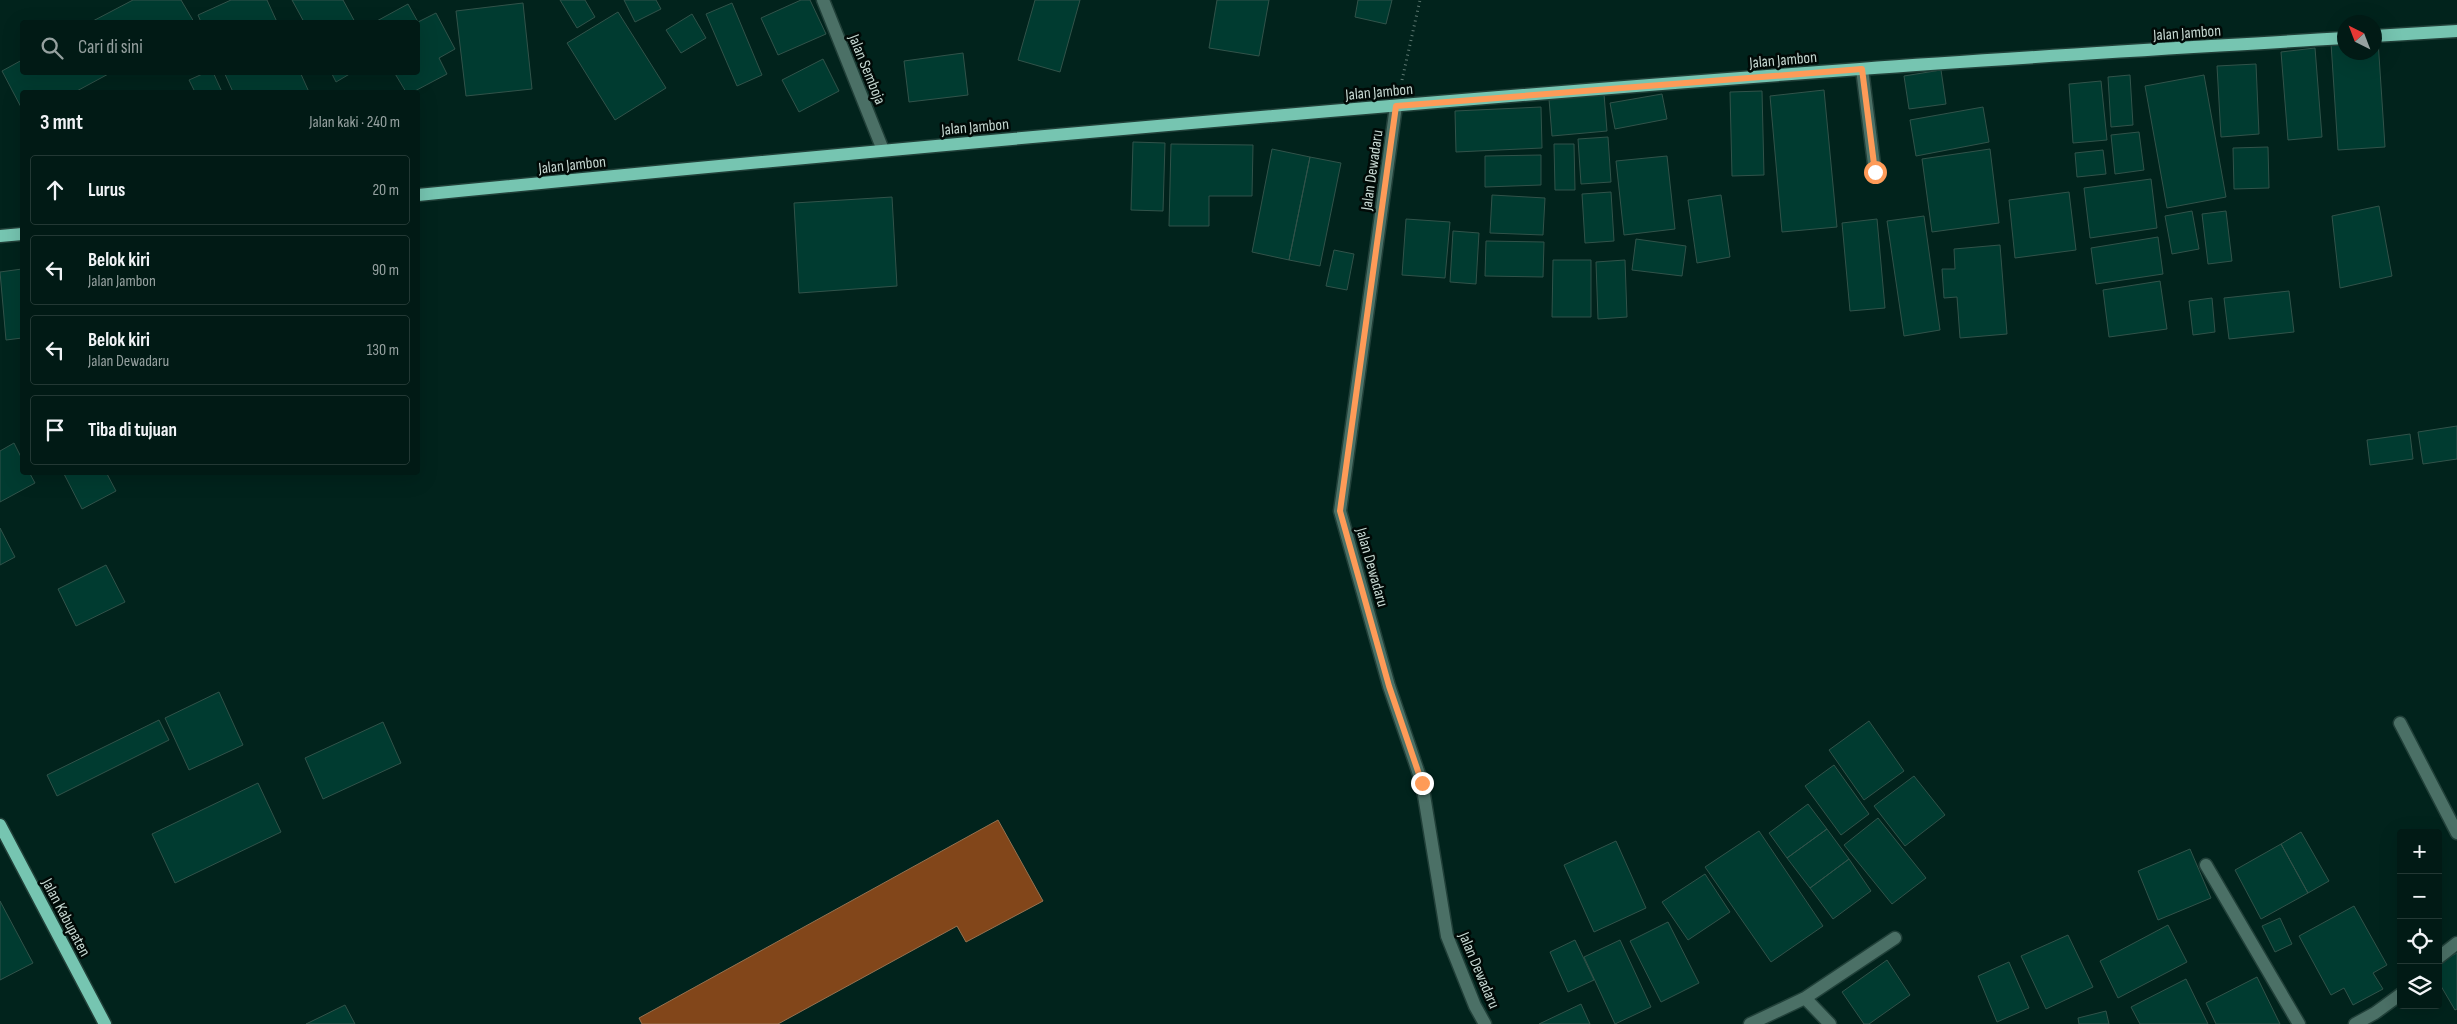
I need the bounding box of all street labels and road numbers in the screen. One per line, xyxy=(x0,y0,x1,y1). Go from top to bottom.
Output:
street label: Jalan Jambon xyxy=(2152,22,2222,45)
street label: Jalan Semboja xyxy=(844,31,889,107)
street label: Jalan Jambon xyxy=(1748,48,1818,73)
street label: Jalan Jambon xyxy=(1344,80,1414,105)
street label: Jalan Jambon xyxy=(940,115,1010,140)
street label: Jalan Dewadaru xyxy=(1357,129,1388,213)
street label: Jalan Jambon xyxy=(536,152,607,179)
street label: Jalan Dewadaru xyxy=(1351,525,1392,609)
street label: Jalan Kabupaten xyxy=(37,875,94,960)
street label: Jalan Dewadaru xyxy=(1454,929,1503,1012)

